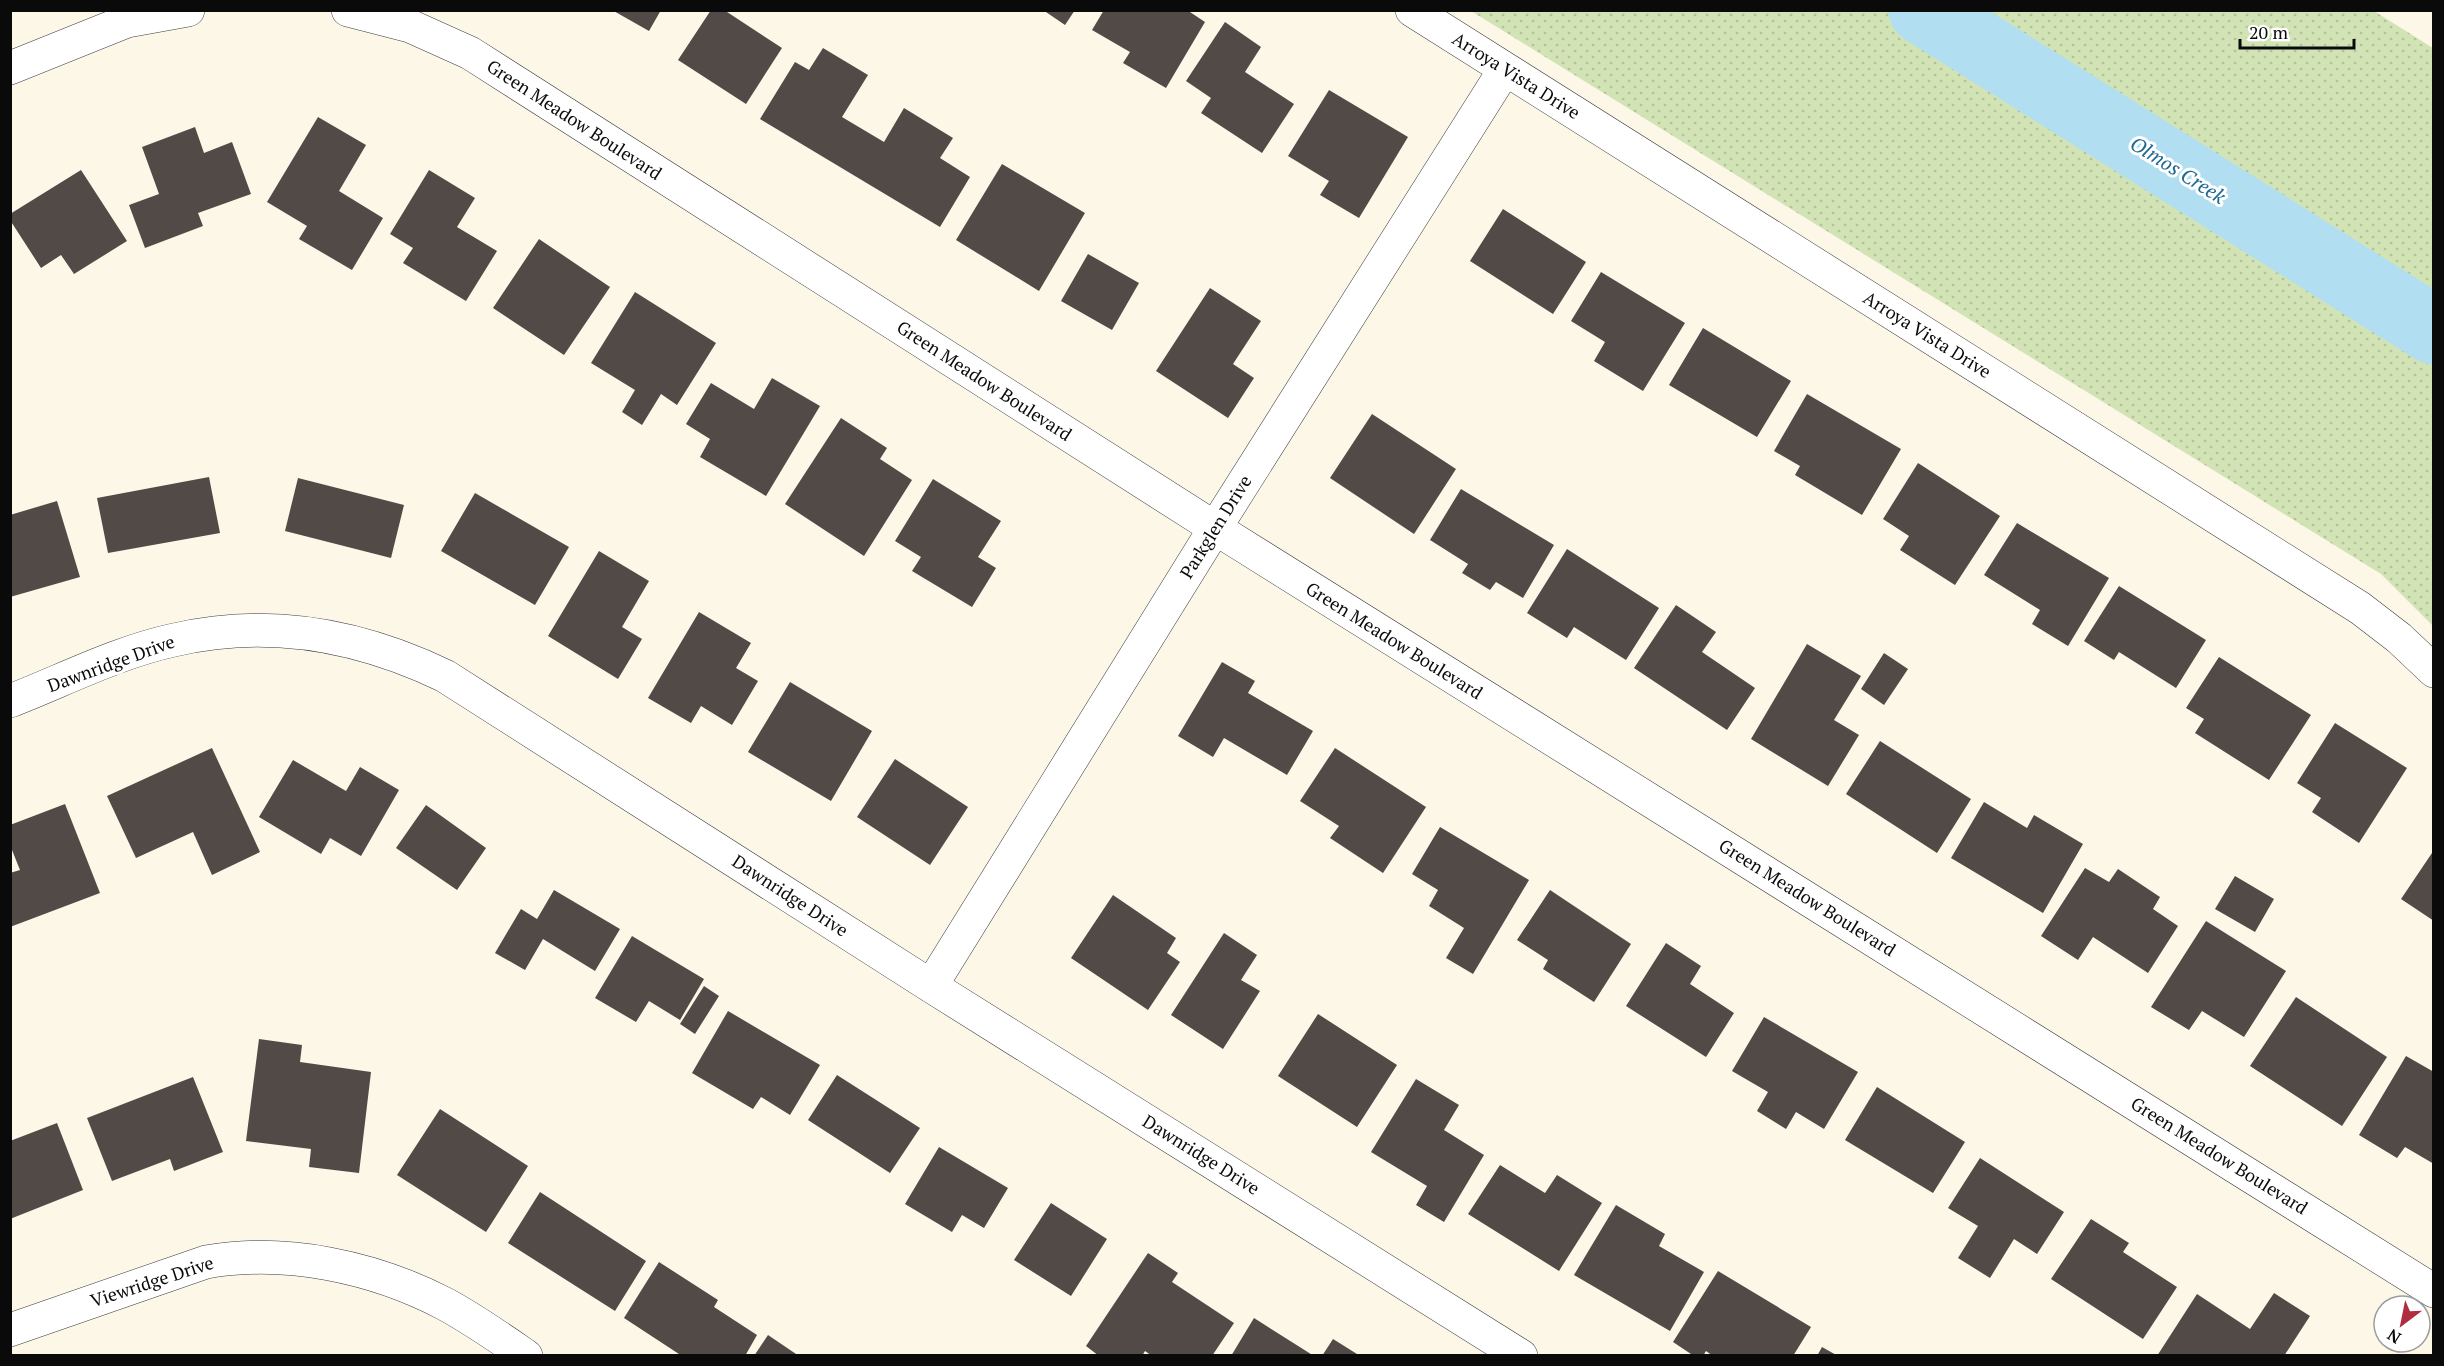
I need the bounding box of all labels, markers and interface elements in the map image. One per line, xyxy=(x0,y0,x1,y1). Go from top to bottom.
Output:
scale bar xyxy=(2240,12,2354,50)
text: 20 m xyxy=(2249,20,2289,44)
street label: Arroya Vista Drive xyxy=(1448,26,1585,124)
street label: Green Meadow Boulevard xyxy=(482,54,667,185)
water label: Olmos Creek xyxy=(2125,130,2231,210)
street label: Arroya Vista Drive xyxy=(1859,285,1996,383)
street label: Green Meadow Boulevard xyxy=(892,315,1077,446)
street label: Parkglen Drive xyxy=(1174,470,1257,583)
street label: Green Meadow Boulevard xyxy=(1302,576,1487,704)
street label: Dawnridge Drive xyxy=(44,629,178,697)
street label: Green Meadow Boulevard xyxy=(1715,833,1900,961)
street label: Dawnridge Drive xyxy=(728,849,853,942)
street label: Green Meadow Boulevard xyxy=(2127,1091,2312,1219)
street label: Dawnridge Drive xyxy=(1138,1109,1265,1200)
street label: Viewridge Drive xyxy=(87,1250,216,1312)
north arrow xyxy=(2372,1294,2432,1354)
text: N xyxy=(2383,1324,2405,1349)

